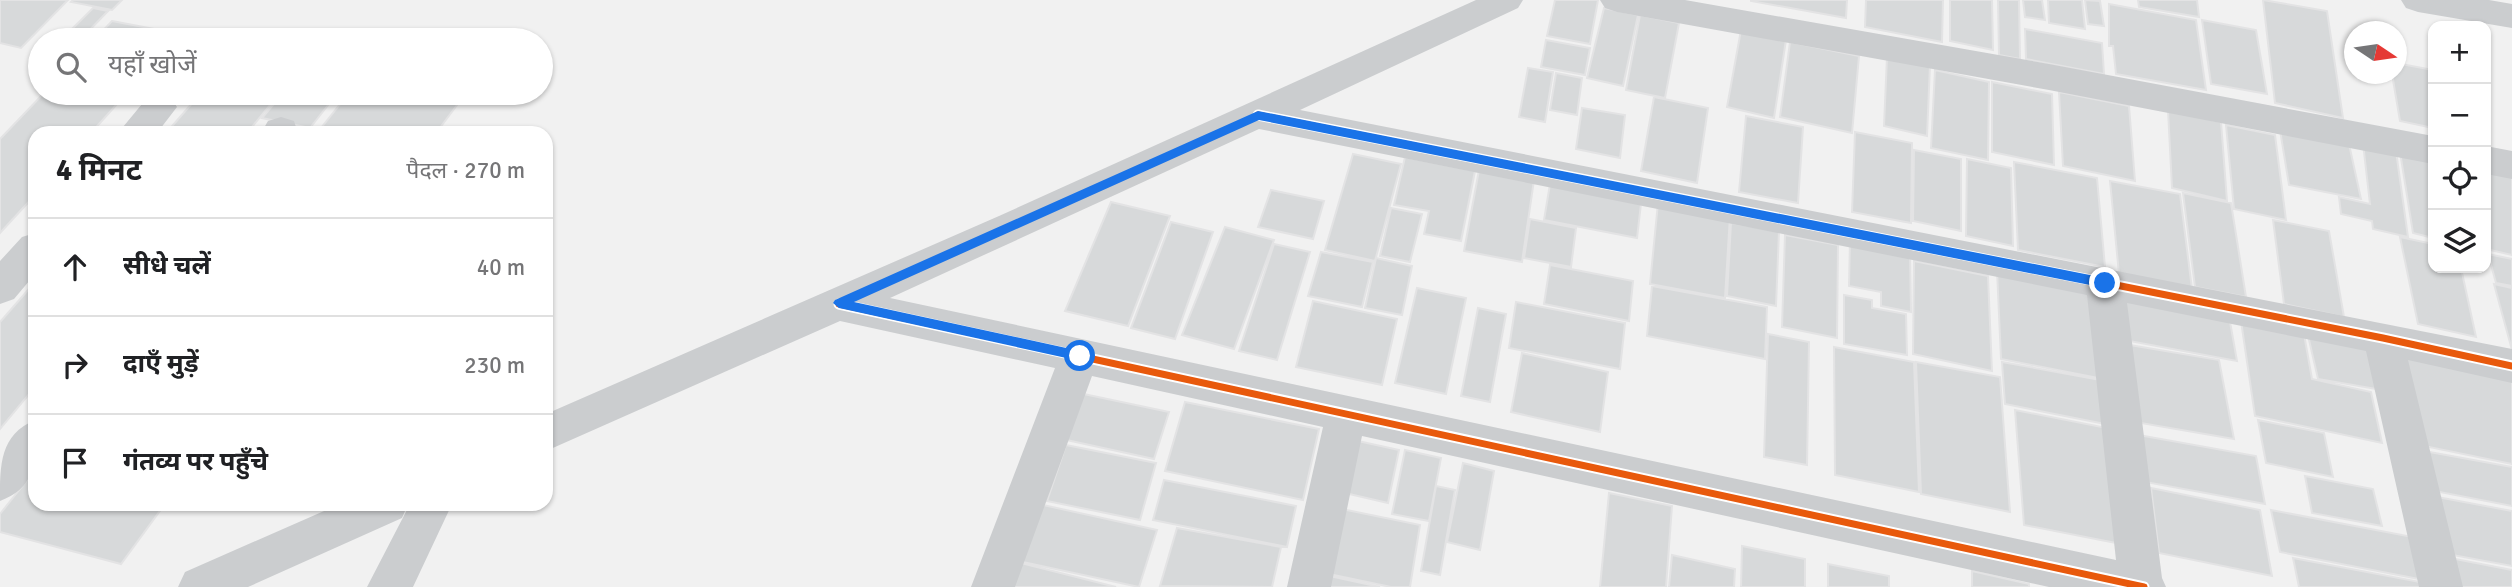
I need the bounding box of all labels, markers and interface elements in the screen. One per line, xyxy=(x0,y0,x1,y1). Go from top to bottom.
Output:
north arrow xyxy=(2344,21,2407,84)
map controls xyxy=(2428,21,2491,273)
button: + xyxy=(2428,21,2491,84)
search box xyxy=(28,28,553,105)
icon: search xyxy=(52,48,90,86)
text: यहाँ खोजें xyxy=(108,49,197,81)
button: − xyxy=(2428,84,2491,147)
button: locate xyxy=(2428,147,2491,210)
text: 4 मिनट xyxy=(56,152,142,189)
text: पैदल · 270 m xyxy=(406,156,525,185)
button: layers xyxy=(2428,210,2491,273)
icon: ahead xyxy=(56,248,94,286)
text: सीधे चलें xyxy=(123,250,211,282)
text: 40 m xyxy=(477,253,525,282)
route end xyxy=(2089,267,2120,298)
route start xyxy=(1064,340,1095,371)
icon: right xyxy=(56,346,94,384)
text: दाएँ मुड़ें xyxy=(123,348,199,380)
text: 230 m xyxy=(464,351,525,380)
icon: arrive xyxy=(56,444,94,482)
text: गंतव्य पर पहुँचे xyxy=(123,446,268,478)

